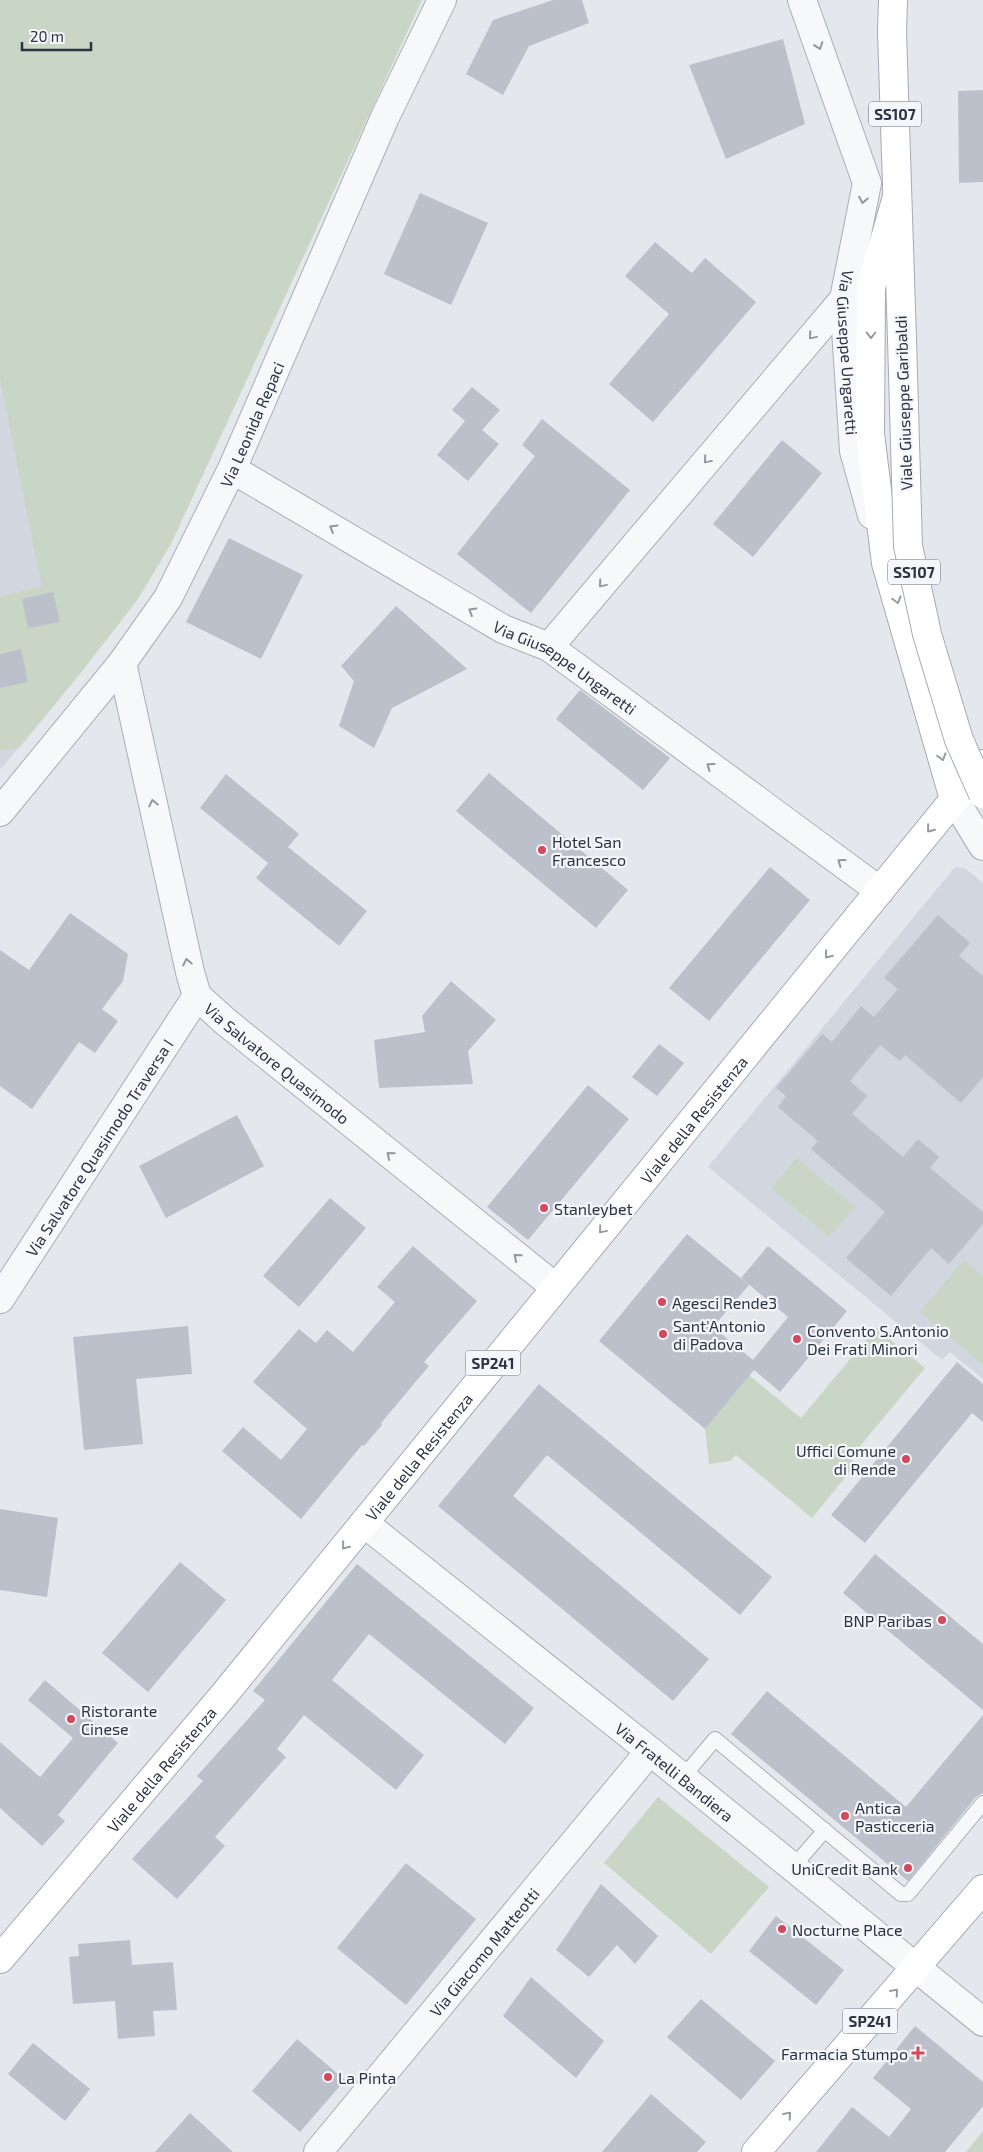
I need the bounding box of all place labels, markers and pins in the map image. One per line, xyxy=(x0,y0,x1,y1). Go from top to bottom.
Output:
place label: Hotel San Francesco xyxy=(552,832,626,869)
marker: Hotel San Francesco xyxy=(536,844,548,856)
place label: Stanleybet xyxy=(554,1199,633,1218)
marker: Stanleybet xyxy=(538,1202,550,1214)
place label: Agesci Rende3 xyxy=(672,1293,777,1312)
marker: Agesci Rende3 xyxy=(656,1296,668,1308)
place label: Sant'Antonio di Padova xyxy=(673,1316,766,1353)
place label: Convento S.Antonio Dei Frati Minori xyxy=(807,1321,949,1358)
marker: Sant'Antonio di Padova xyxy=(657,1328,669,1340)
marker: Convento S.Antonio Dei Frati Minori xyxy=(791,1333,803,1345)
place label: Uffici Comune di Rende xyxy=(796,1441,896,1478)
marker: Uffici Comune di Rende xyxy=(900,1453,912,1465)
place label: BNP Paribas xyxy=(844,1611,932,1630)
marker: BNP Paribas xyxy=(936,1614,948,1626)
place label: Ristorante Cinese xyxy=(81,1701,157,1738)
marker: Ristorante Cinese xyxy=(65,1713,77,1725)
place label: Antica Pasticceria xyxy=(855,1798,935,1835)
marker: Antica Pasticceria xyxy=(839,1810,851,1822)
place label: UniCredit Bank xyxy=(791,1859,898,1878)
marker: UniCredit Bank xyxy=(902,1862,914,1874)
place label: Nocturne Place xyxy=(792,1920,903,1939)
marker: Nocturne Place xyxy=(776,1923,788,1935)
place label: Farmacia Stumpo xyxy=(781,2044,908,2063)
marker: Farmacia Stumpo xyxy=(912,2047,924,2059)
place label: La Pinta xyxy=(338,2068,396,2087)
marker: La Pinta xyxy=(322,2071,334,2083)

